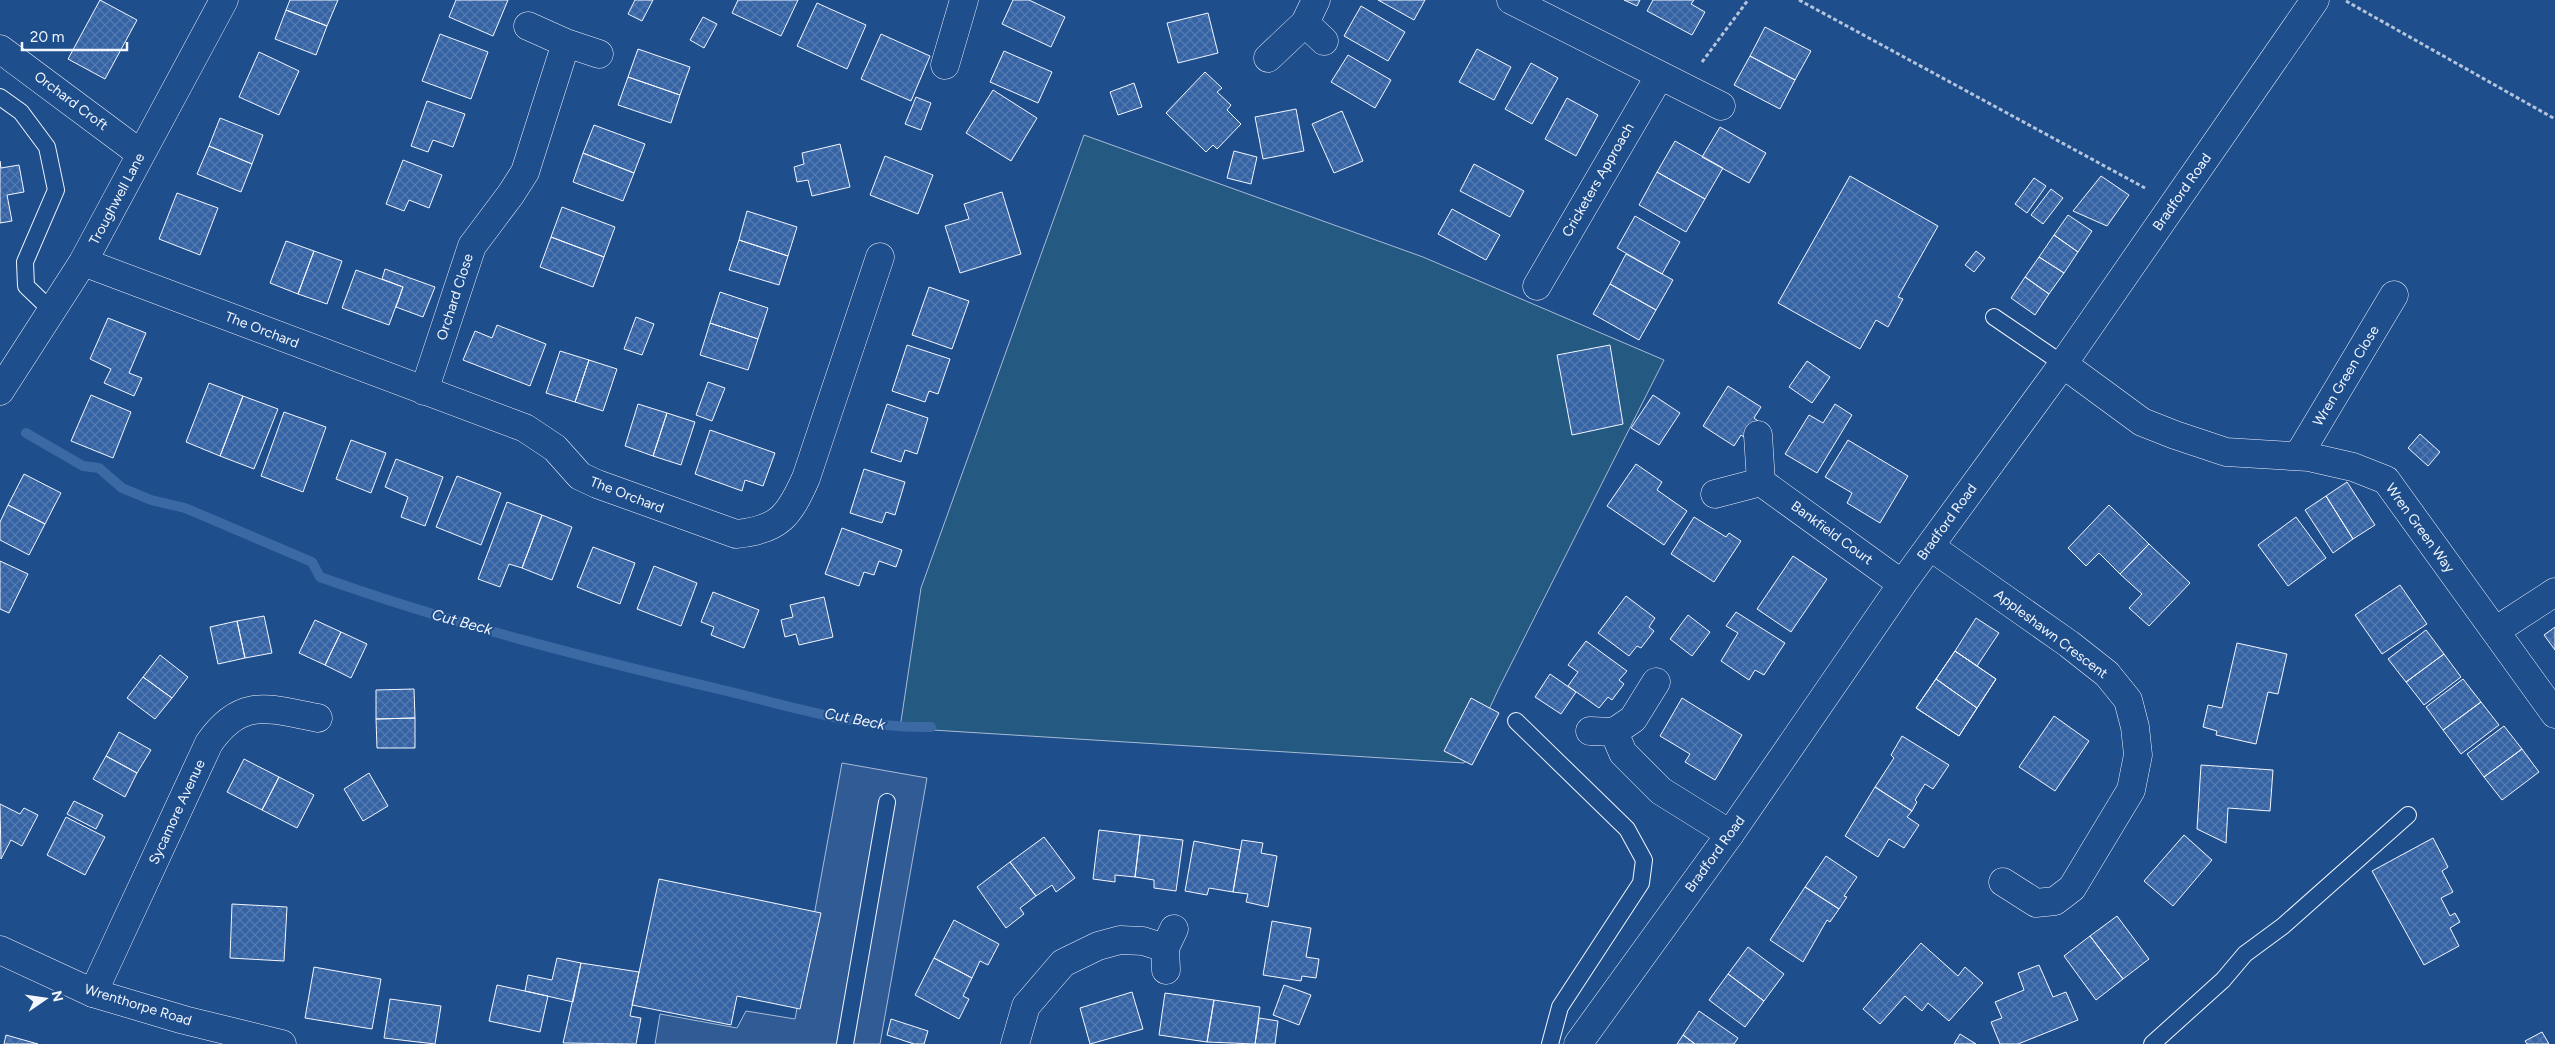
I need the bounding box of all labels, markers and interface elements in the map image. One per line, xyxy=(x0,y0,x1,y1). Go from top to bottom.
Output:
scale bar xyxy=(22,20,128,52)
text: 20 m xyxy=(30,28,64,46)
street label: Orchard Croft xyxy=(31,68,111,134)
street label: Cricketers Approach xyxy=(1558,120,1638,240)
street label: Troughwell Lane xyxy=(86,150,149,248)
street label: Bradford Road xyxy=(2149,150,2215,234)
street label: Orchard Close xyxy=(433,251,477,342)
street label: The Orchard xyxy=(223,308,301,352)
street label: Wren Green Close xyxy=(2309,322,2383,429)
street label: The Orchard xyxy=(588,473,666,517)
street label: Bradford Road xyxy=(1914,480,1980,564)
street label: Wren Green Way xyxy=(2382,480,2458,576)
street label: Bankfield Court xyxy=(1788,498,1876,568)
street label: Appleshawn Crescent xyxy=(1991,586,2111,682)
water label: Cut Beck xyxy=(430,605,495,639)
water label: Cut Beck xyxy=(823,704,888,734)
street label: Sycamore Avenue xyxy=(145,757,209,867)
street label: Bradford Road xyxy=(1682,812,1748,896)
north arrow xyxy=(20,974,70,1024)
street label: Wrenthorpe Road xyxy=(82,981,194,1029)
text: N xyxy=(48,989,67,1003)

